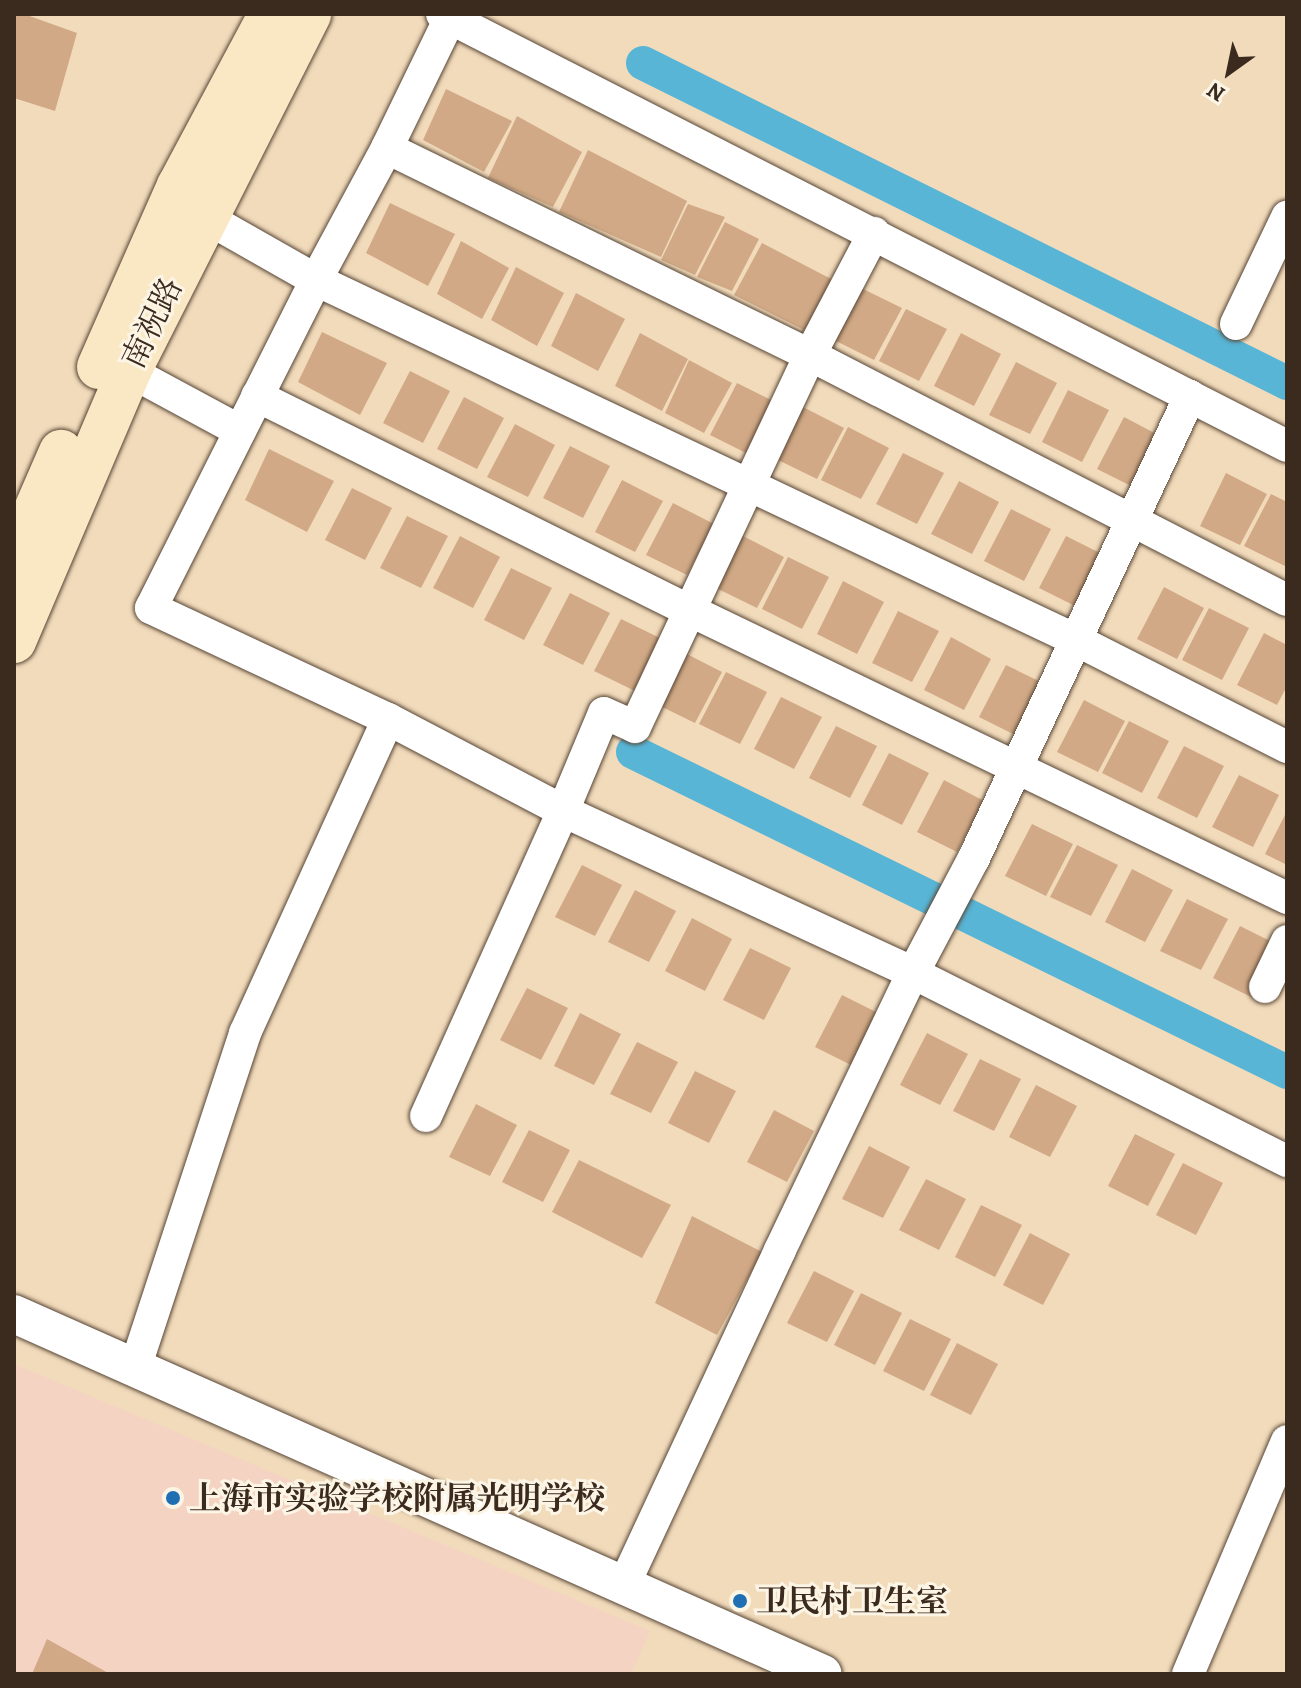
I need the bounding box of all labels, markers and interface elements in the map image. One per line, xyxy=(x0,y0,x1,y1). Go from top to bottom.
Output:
north arrow xyxy=(1189,32,1269,112)
text: N xyxy=(1201,75,1231,109)
street label: 南祝路 xyxy=(114,271,190,375)
place label: 上海市实验学校附属光明学校 xyxy=(189,1479,605,1517)
marker: 上海市实验学校附属光明学校 xyxy=(164,1489,182,1507)
place label: 卫民村卫生室 xyxy=(756,1582,948,1620)
marker: 卫民村卫生室 xyxy=(731,1592,749,1610)

